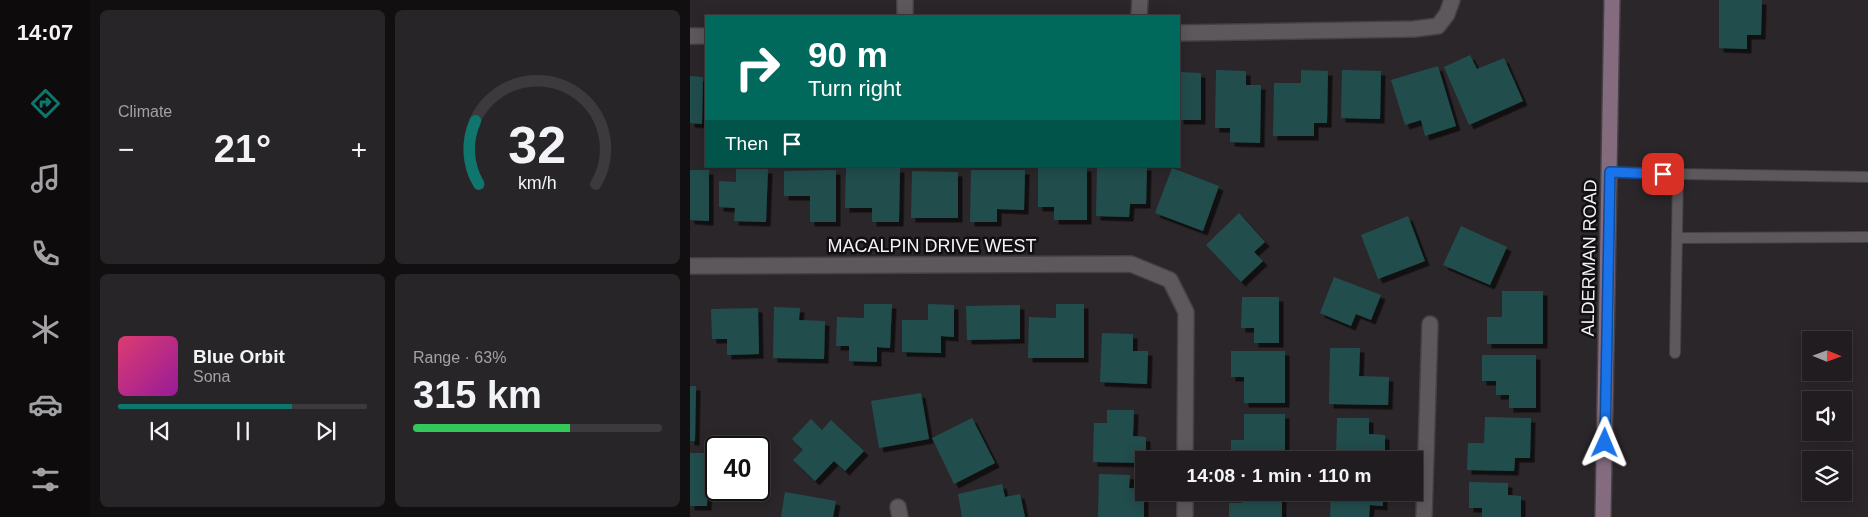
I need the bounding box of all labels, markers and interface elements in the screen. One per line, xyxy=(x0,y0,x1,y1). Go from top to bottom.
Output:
text: 14:07 xyxy=(17,20,73,45)
icon: right xyxy=(725,35,790,100)
text: 90 m xyxy=(808,35,888,74)
text: Turn right xyxy=(808,76,901,101)
icon: directions xyxy=(28,86,63,121)
text: Climate xyxy=(118,103,172,120)
text: 32 xyxy=(509,116,566,174)
text: 21° xyxy=(214,128,271,170)
icon: arrive xyxy=(778,130,806,158)
text: Then xyxy=(725,133,768,154)
text: − xyxy=(118,134,134,165)
text: + xyxy=(351,134,367,165)
pin xyxy=(1642,153,1684,195)
icon: arrive xyxy=(1649,160,1677,188)
icon: music xyxy=(28,161,63,196)
text: km/h xyxy=(518,173,557,193)
street label: ALDERMAN ROAD xyxy=(1578,179,1600,337)
icon: phone xyxy=(28,236,63,271)
street label: MACALPIN DRIVE WEST xyxy=(827,236,1037,256)
icon: climate xyxy=(28,312,63,347)
north arrow xyxy=(1802,331,1852,381)
map controls xyxy=(1802,331,1852,501)
text: Blue Orbit xyxy=(193,346,285,367)
text: Range · 63% xyxy=(413,349,506,366)
text: Sona xyxy=(193,368,230,385)
text: 315 km xyxy=(413,374,542,416)
icon: car xyxy=(28,387,63,422)
button: sound xyxy=(1802,391,1852,441)
position arrow xyxy=(1578,416,1630,468)
icon: previous xyxy=(146,417,174,445)
icon: pause xyxy=(229,417,257,445)
icon: next xyxy=(312,417,340,445)
speed limit sign: 40 xyxy=(705,436,770,501)
button: layers xyxy=(1802,451,1852,501)
icon: filters xyxy=(28,462,63,497)
text: 14:08 · 1 min · 110 m xyxy=(1187,465,1371,486)

